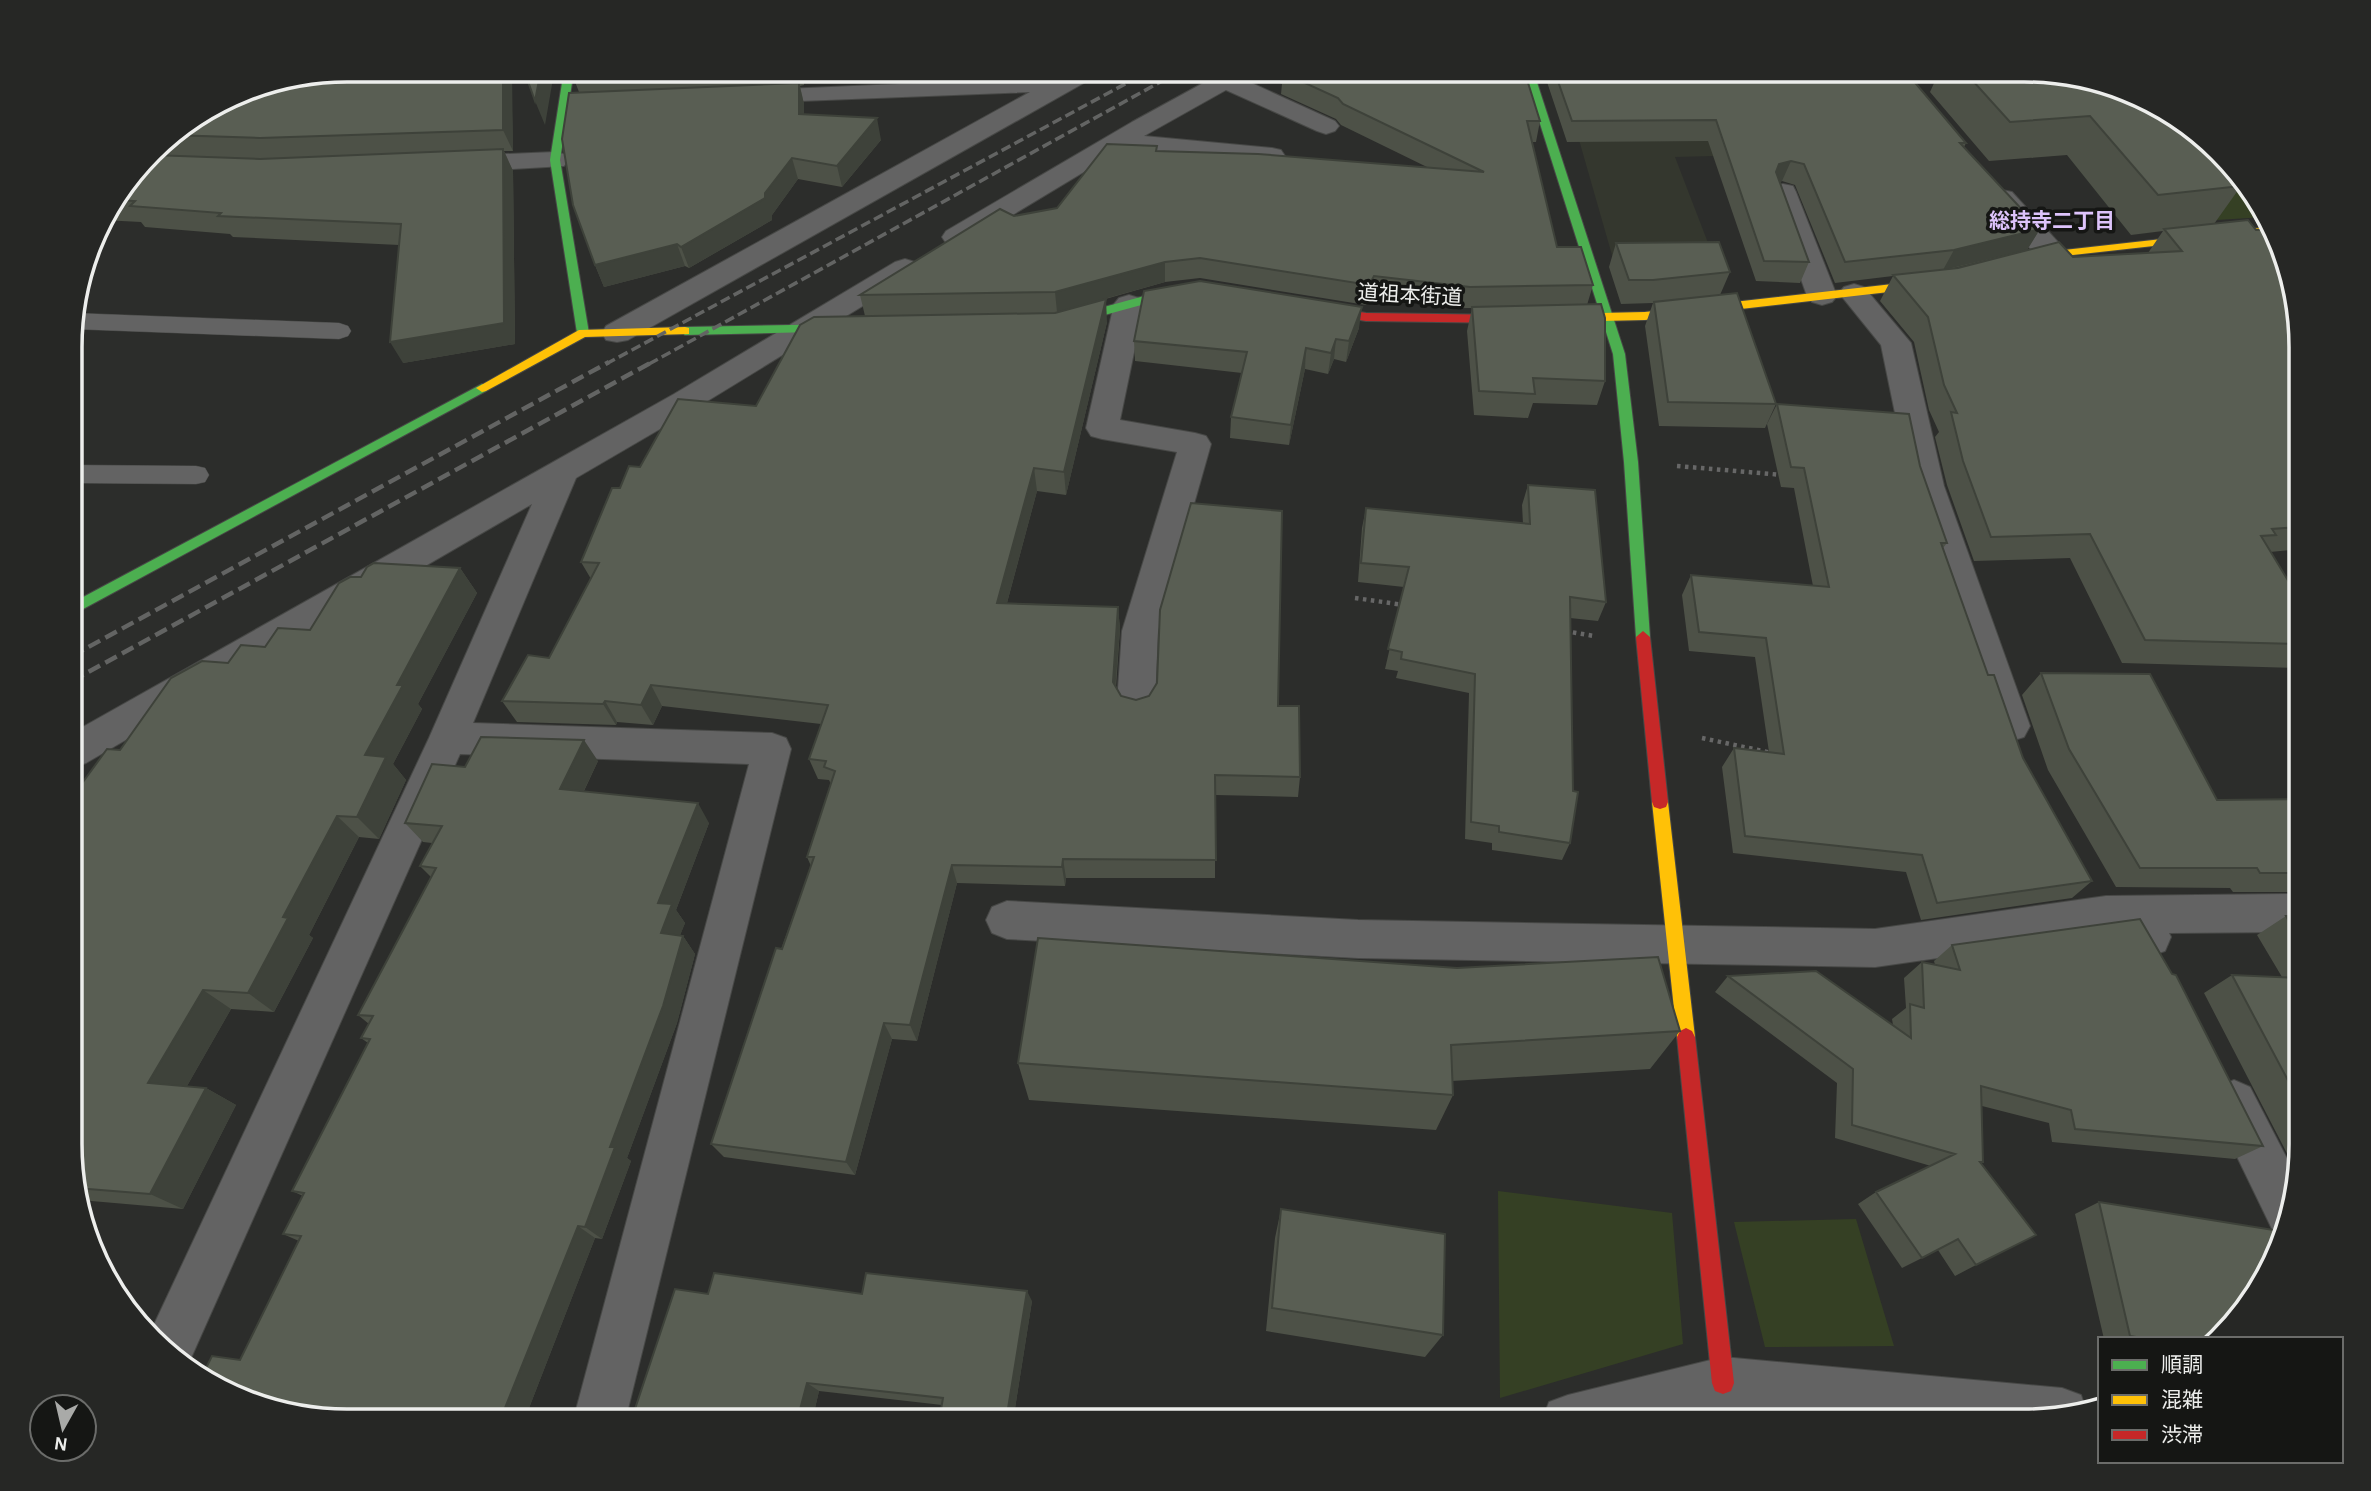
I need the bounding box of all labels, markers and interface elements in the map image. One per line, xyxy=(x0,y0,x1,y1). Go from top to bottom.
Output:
district label: 総持寺二丁目 xyxy=(1989,209,2115,232)
street label: 道祖本街道 xyxy=(1357,281,1463,309)
legend xyxy=(2098,1337,2343,1463)
text: 順調 xyxy=(2161,1354,2203,1376)
text: 混雑 xyxy=(2161,1389,2203,1411)
north arrow xyxy=(28,1393,98,1463)
text: 渋滞 xyxy=(2161,1424,2203,1446)
text: N xyxy=(53,1433,69,1454)

